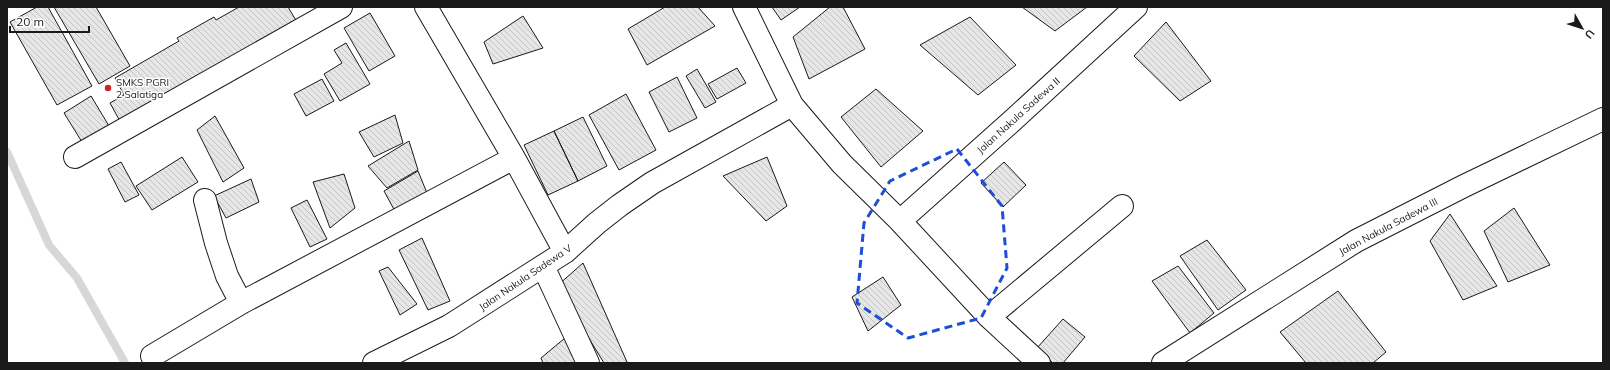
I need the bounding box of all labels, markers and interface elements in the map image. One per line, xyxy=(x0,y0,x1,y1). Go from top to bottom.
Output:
scale bar xyxy=(10,8,89,34)
north arrow xyxy=(1562,8,1602,48)
text: 20 m xyxy=(16,14,44,29)
text: U xyxy=(1582,27,1598,42)
street label: Jalan Nakula Sadewa II xyxy=(974,75,1063,156)
place label: SMKS PGRI 2 Salatiga xyxy=(116,76,169,101)
marker: SMKS PGRI 2 Salatiga xyxy=(103,83,113,93)
street label: Jalan Nakula Sadewa III xyxy=(1337,195,1440,258)
street label: Jalan Nakula Sadewa V xyxy=(476,241,574,313)

